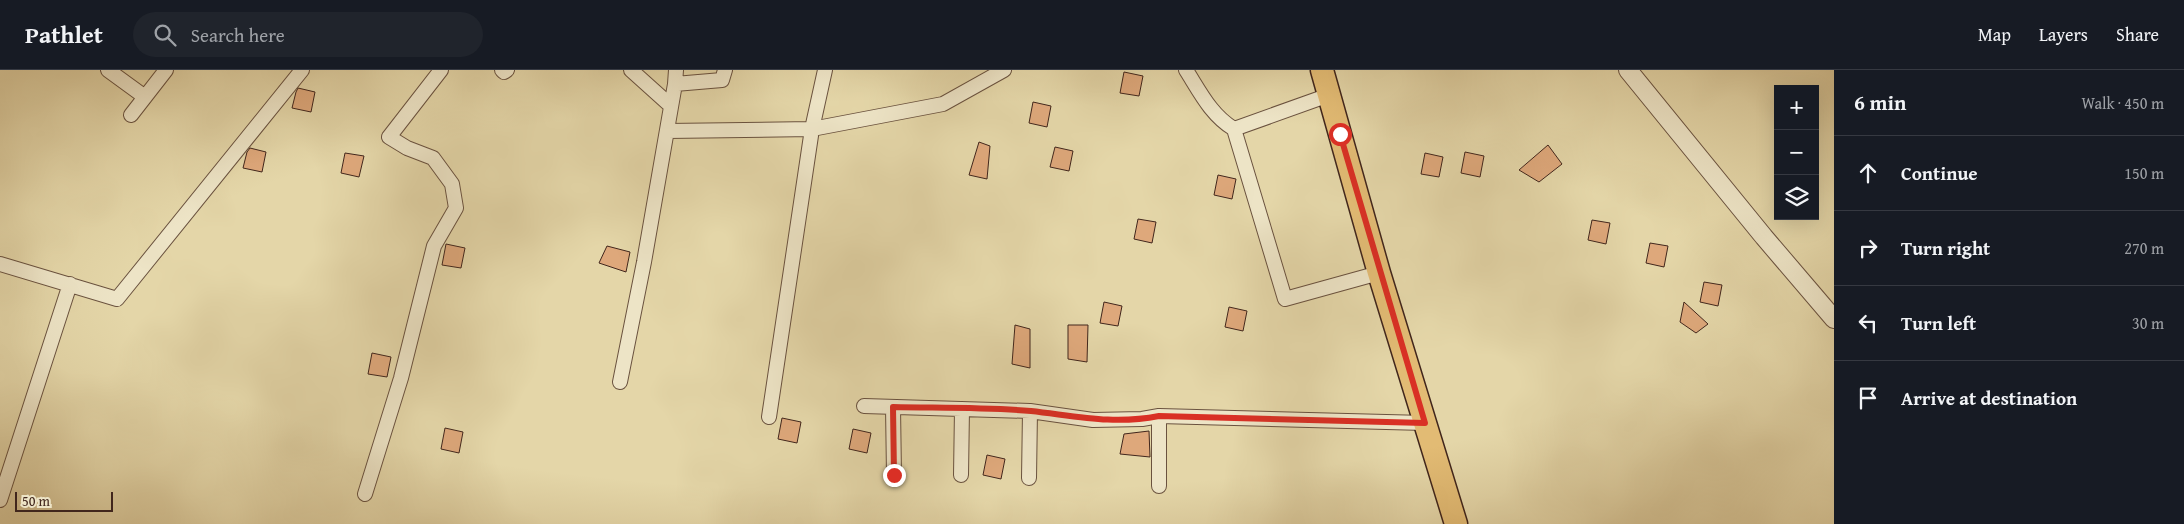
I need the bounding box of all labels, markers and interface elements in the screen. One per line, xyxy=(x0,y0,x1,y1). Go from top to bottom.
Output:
search box xyxy=(133,12,483,57)
text: Pathlet xyxy=(25,17,103,52)
icon: search xyxy=(151,21,179,49)
text: Search here xyxy=(191,21,285,49)
text: Map xyxy=(1978,21,2011,48)
text: Layers xyxy=(2039,21,2088,48)
text: Share xyxy=(2116,21,2159,48)
map controls xyxy=(1774,85,1819,220)
button: + xyxy=(1774,85,1819,130)
text: 6 min xyxy=(1854,87,1906,118)
text: Walk · 450 m xyxy=(2081,91,2164,115)
route start xyxy=(1329,123,1352,146)
button: − xyxy=(1774,130,1819,175)
icon: ahead xyxy=(1854,159,1882,187)
text: Continue xyxy=(1901,159,1978,187)
text: 150 m xyxy=(2124,161,2164,185)
button: layers xyxy=(1774,175,1819,220)
icon: right xyxy=(1854,234,1882,262)
text: Turn right xyxy=(1901,234,1990,262)
text: 270 m xyxy=(2124,236,2164,260)
icon: left xyxy=(1854,309,1882,337)
text: Turn left xyxy=(1901,309,1976,337)
text: 30 m xyxy=(2132,311,2164,335)
icon: arrive xyxy=(1854,384,1882,412)
text: Arrive at destination xyxy=(1901,384,2077,412)
route end xyxy=(883,464,906,487)
scale bar xyxy=(15,489,112,512)
text: 50 m xyxy=(22,491,50,511)

